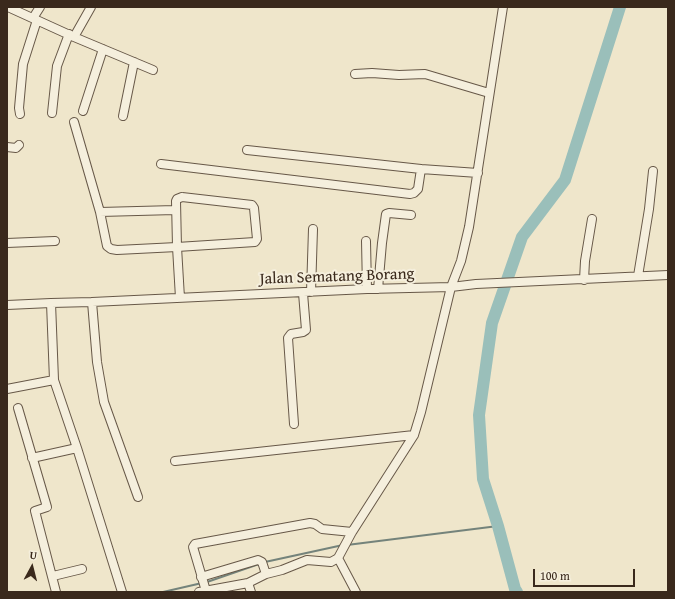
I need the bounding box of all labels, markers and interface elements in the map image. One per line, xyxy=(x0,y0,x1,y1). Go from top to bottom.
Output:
street label: Jalan Sematang Borang xyxy=(259,265,415,289)
north arrow xyxy=(12,547,52,587)
text: U xyxy=(29,547,38,563)
scale bar xyxy=(535,561,637,587)
text: 100 m xyxy=(540,567,570,584)

